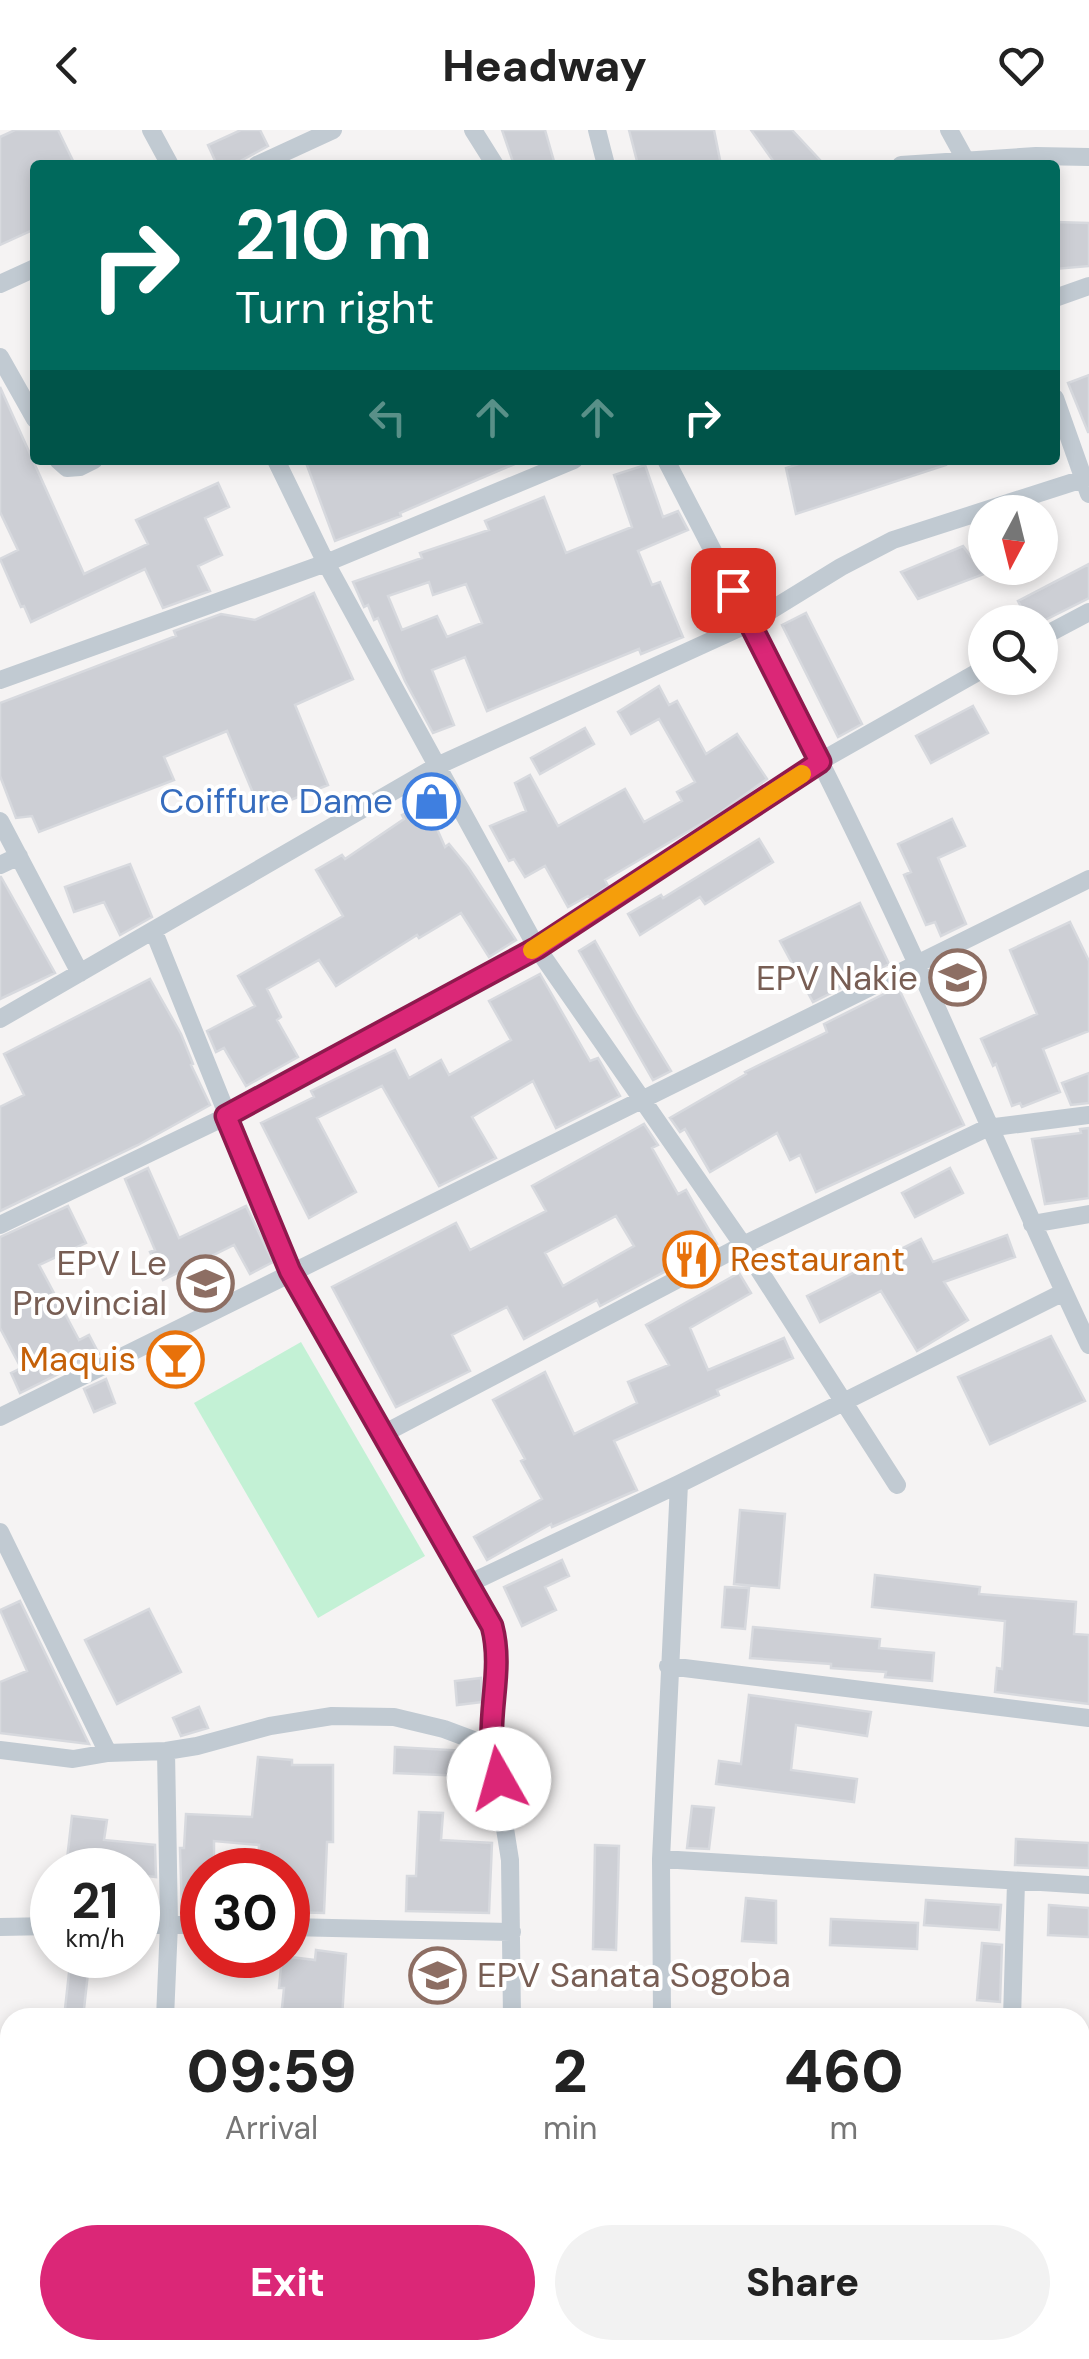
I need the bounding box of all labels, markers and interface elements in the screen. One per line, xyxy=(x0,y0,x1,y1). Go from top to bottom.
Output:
text: Headway xyxy=(442,36,647,95)
icon: back xyxy=(40,38,95,93)
icon: heart xyxy=(994,38,1049,93)
text: 210 m xyxy=(235,190,432,281)
icon: right xyxy=(70,200,200,330)
text: Turn right xyxy=(235,278,434,337)
icon: left xyxy=(360,390,415,445)
icon: ahead xyxy=(465,390,520,445)
icon: ahead xyxy=(570,390,625,445)
icon: right xyxy=(675,390,730,445)
north arrow xyxy=(968,495,1058,585)
map controls xyxy=(968,495,1058,695)
pin xyxy=(691,548,776,633)
icon: arrive xyxy=(706,563,761,618)
button: search xyxy=(968,605,1058,695)
shop icon: Coiffure Dame xyxy=(402,771,462,831)
place label: Coiffure Dame xyxy=(159,778,393,824)
school or university icon: EPV Nakie xyxy=(927,948,987,1008)
place label: EPV Nakie xyxy=(756,955,918,1001)
restaurant icon: Restaurant xyxy=(661,1229,721,1289)
place label: Restaurant xyxy=(730,1236,905,1282)
place label: EPV Le Provincial xyxy=(12,1240,167,1326)
school or university icon: EPV Le Provincial xyxy=(176,1253,236,1313)
bar icon: Maquis xyxy=(145,1329,205,1389)
place label: Maquis xyxy=(20,1336,136,1382)
position arrow xyxy=(447,1727,551,1831)
speed limit sign: 30 xyxy=(180,1848,310,1978)
text: 21 xyxy=(71,1868,119,1934)
text: km/h xyxy=(65,1922,125,1955)
school or university icon: EPV Sanata Sogoba xyxy=(408,1945,468,2005)
place label: EPV Sanata Sogoba xyxy=(477,1952,791,1998)
text: 09:59 xyxy=(186,2032,357,2111)
text: 2 xyxy=(553,2032,588,2111)
text: 460 xyxy=(784,2032,904,2111)
text: Arrival xyxy=(225,2107,318,2149)
text: min xyxy=(543,2107,597,2149)
text: m xyxy=(829,2107,858,2149)
button: Exit xyxy=(40,2225,535,2340)
button: Share xyxy=(555,2225,1050,2340)

